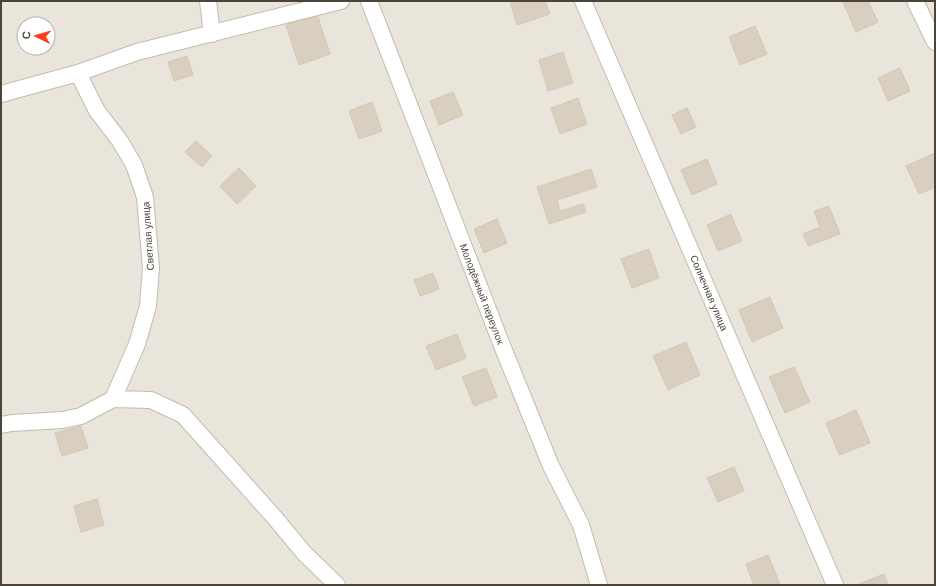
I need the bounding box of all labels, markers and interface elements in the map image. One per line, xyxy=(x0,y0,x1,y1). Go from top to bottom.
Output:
north arrow xyxy=(16,16,56,56)
text: С xyxy=(19,31,33,40)
street label: Светлая улица xyxy=(139,201,157,271)
street label: Молодёжный переулок xyxy=(457,242,507,347)
street label: Солнечная улица xyxy=(687,253,731,333)

